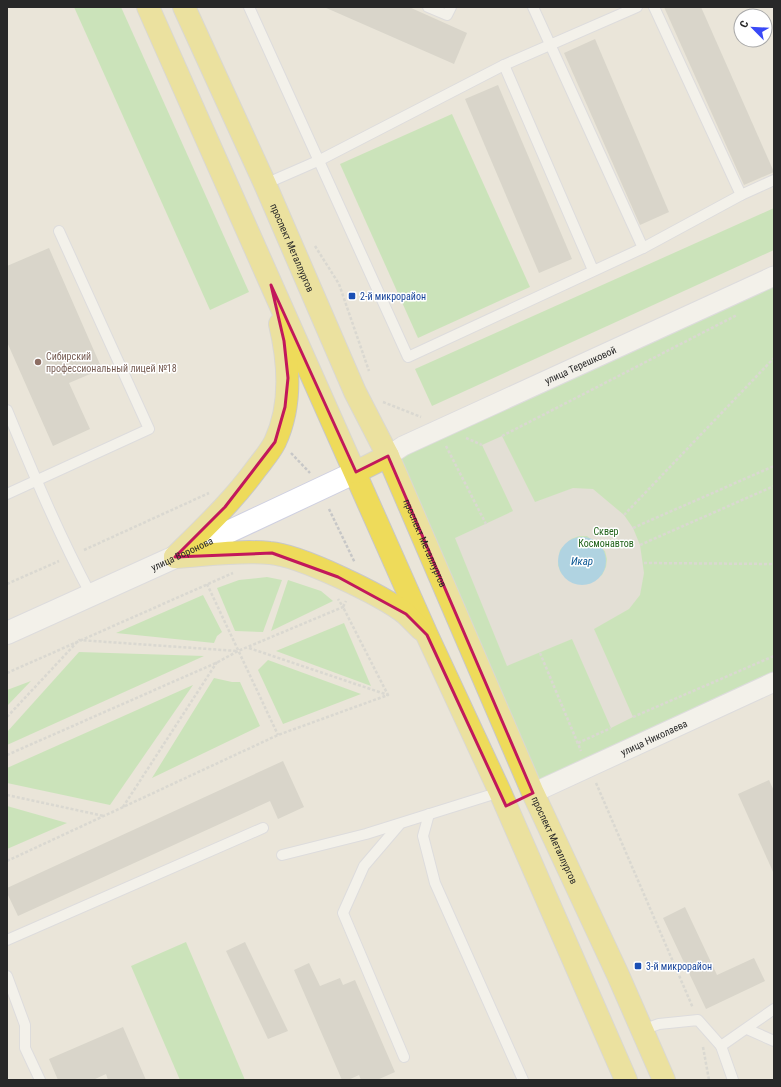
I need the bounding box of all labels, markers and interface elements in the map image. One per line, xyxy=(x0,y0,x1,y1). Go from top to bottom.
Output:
north arrow xyxy=(733,8,773,48)
text: С xyxy=(737,19,752,30)
street label: проспект Металлургов xyxy=(269,202,316,293)
marker: 2-й микрорайон xyxy=(347,291,357,301)
place label: 2-й микрорайон xyxy=(360,291,426,302)
street label: улица Терешковой xyxy=(543,344,618,386)
place label: Сибирский профессиональный лицей №18 xyxy=(46,351,177,374)
marker: Сибирский профессиональный лицей №18 xyxy=(33,357,43,367)
street label: проспект Металлургов xyxy=(402,497,449,589)
park label: Сквер Космонавтов xyxy=(578,526,634,549)
street label: улица Воронова xyxy=(149,534,215,573)
water label: Икар xyxy=(571,555,593,568)
street label: улица Николаева xyxy=(619,717,689,757)
street label: проспект Металлургов xyxy=(530,795,580,885)
marker: 3-й микрорайон xyxy=(633,961,643,971)
place label: 3-й микрорайон xyxy=(646,961,712,972)

